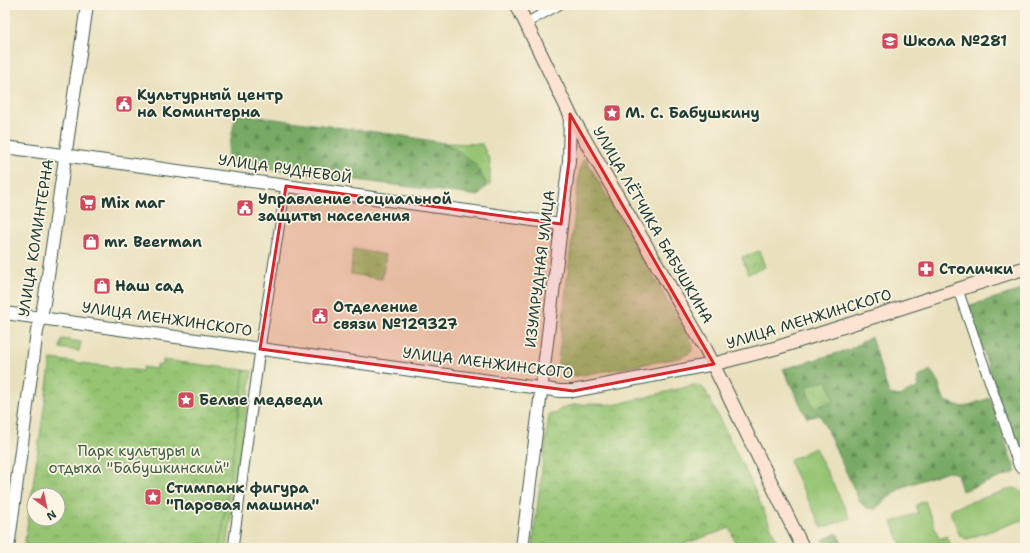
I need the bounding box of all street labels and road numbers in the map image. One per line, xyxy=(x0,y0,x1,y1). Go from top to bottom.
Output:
street label: УЛИЦА ЛЁТЧИКА БАБУШКИНА xyxy=(588,123,718,327)
street label: УЛИЦА РУДНЕВОЙ xyxy=(217,149,353,188)
street label: УЛИЦА КОМИНТЕРНА xyxy=(14,158,58,318)
street label: ИЗУМРУДНАЯ УЛИЦА xyxy=(520,189,560,349)
street label: УЛИЦА МЕНЖИНСКОГО xyxy=(724,284,894,354)
street label: УЛИЦА МЕНЖИНСКОГО xyxy=(80,297,254,341)
street label: УЛИЦА МЕНЖИНСКОГО xyxy=(401,343,575,383)

